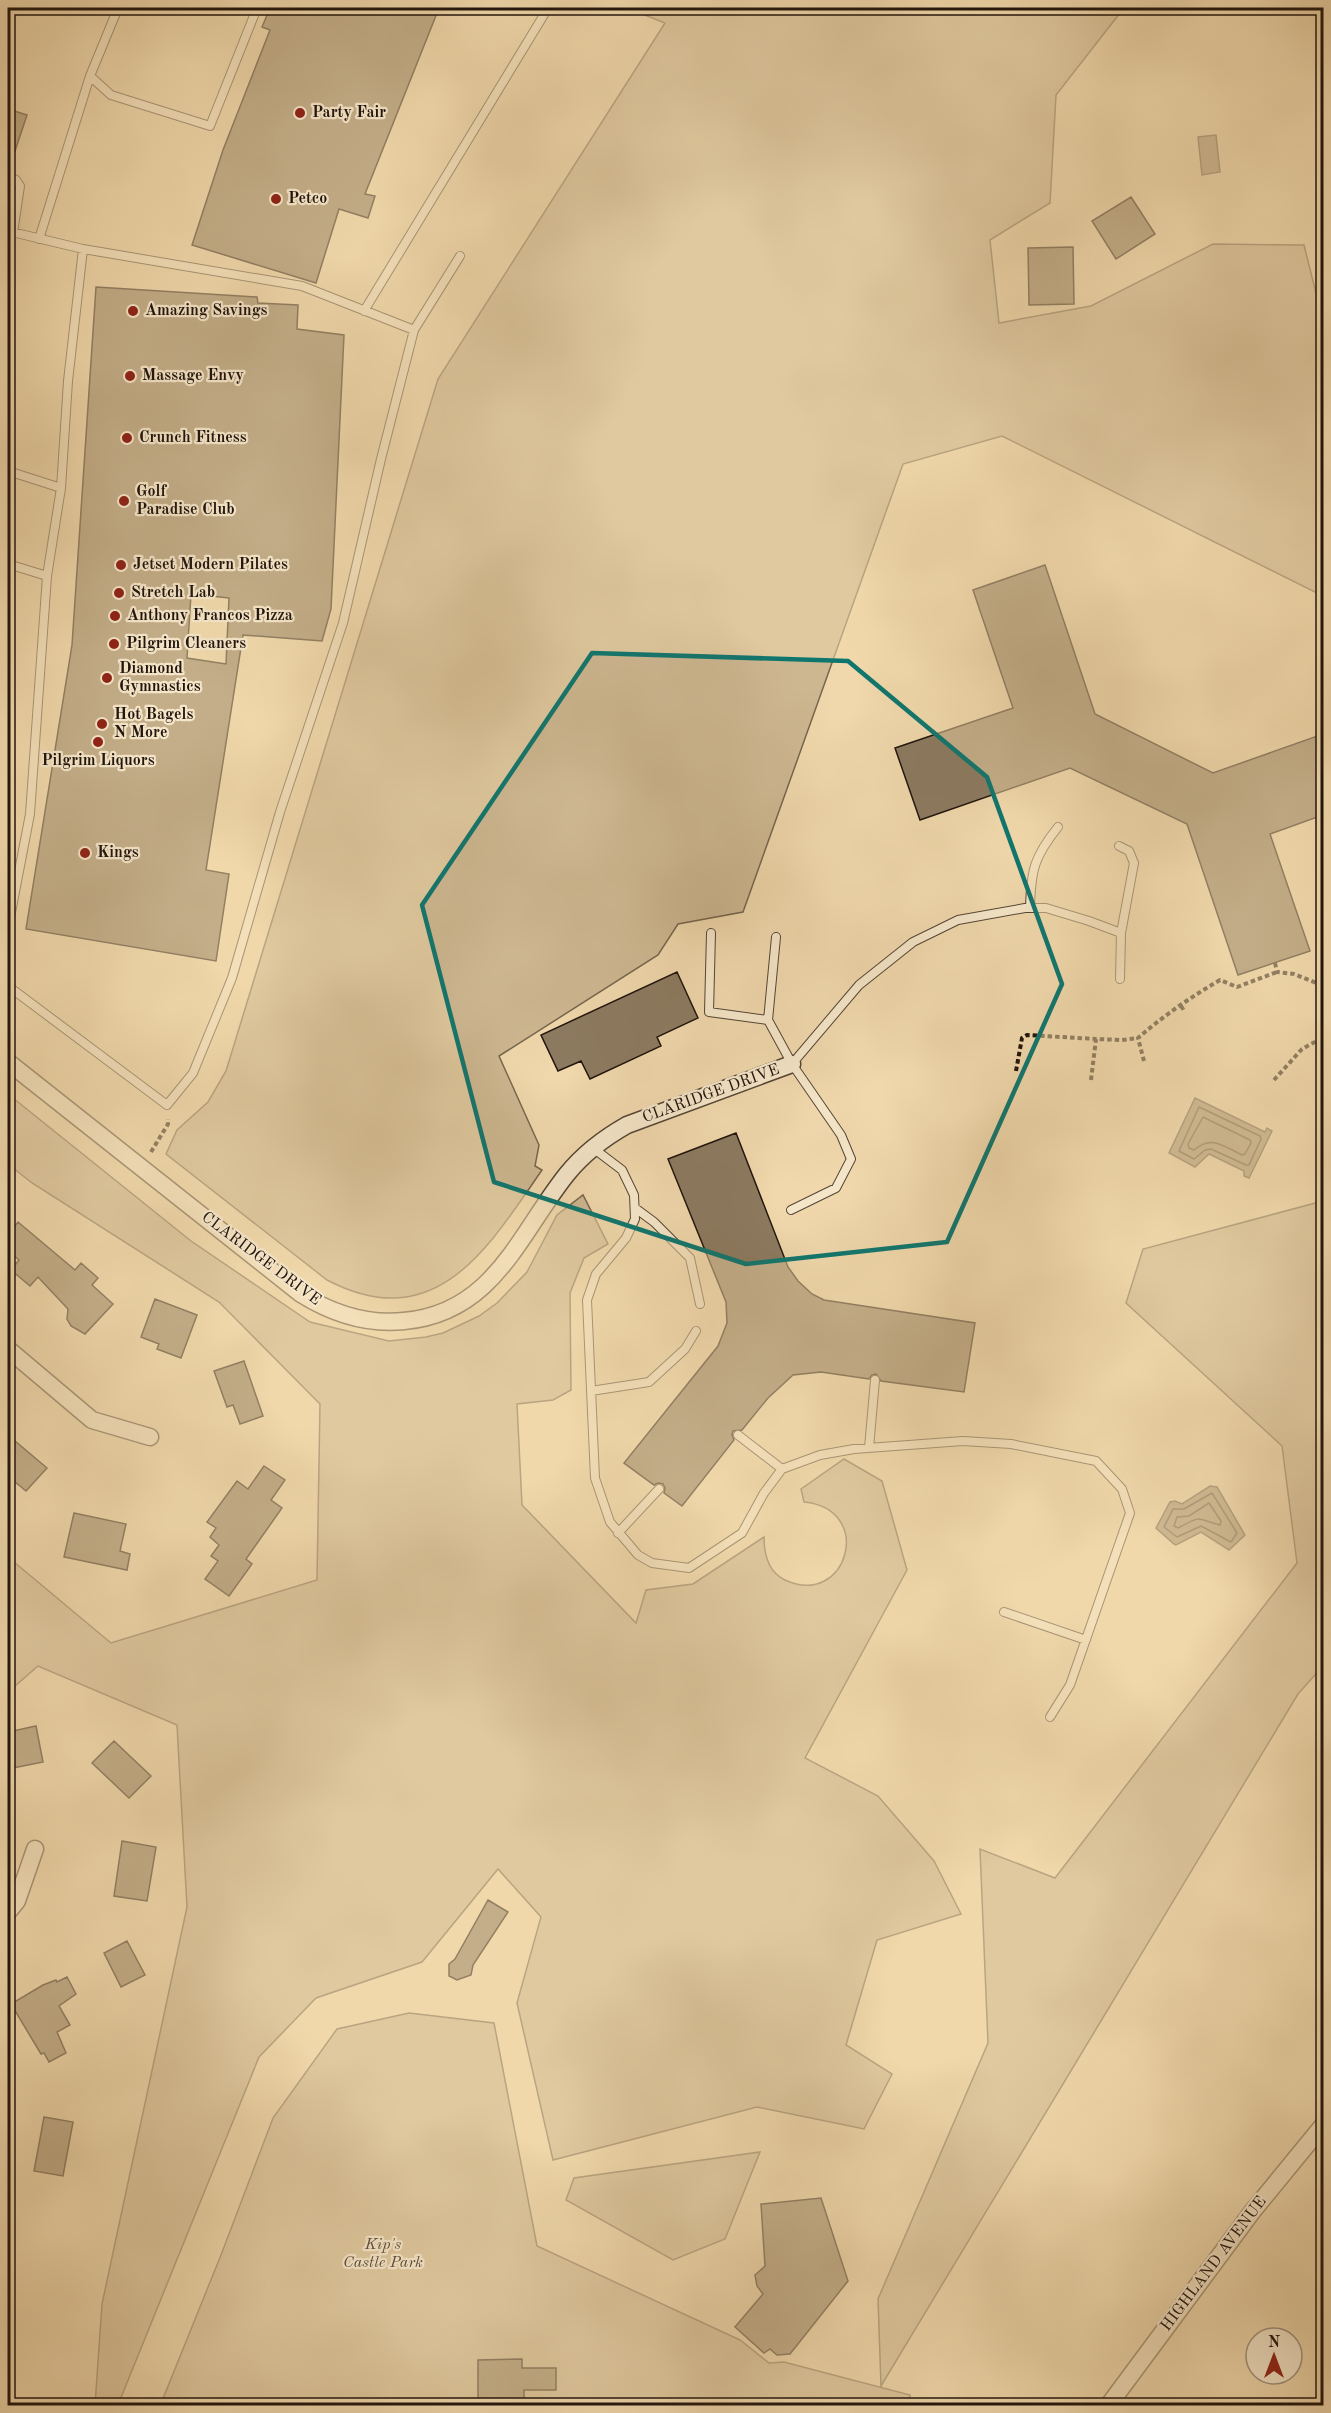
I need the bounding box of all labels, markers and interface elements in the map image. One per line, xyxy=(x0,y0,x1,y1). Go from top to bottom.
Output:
place label: Party Fair xyxy=(312,105,386,121)
marker: Party Fair xyxy=(293,106,307,120)
place label: Petco xyxy=(288,191,327,207)
marker: Petco xyxy=(269,192,283,206)
place label: Amazing Savings xyxy=(145,303,268,319)
marker: Amazing Savings xyxy=(126,304,140,318)
place label: Massage Envy xyxy=(142,368,244,384)
marker: Massage Envy xyxy=(123,369,137,383)
place label: Crunch Fitness xyxy=(139,430,247,446)
marker: Crunch Fitness xyxy=(120,431,134,445)
place label: Golf Paradise Club xyxy=(136,484,235,518)
marker: Golf Paradise Club xyxy=(117,494,131,508)
place label: Jetset Modern Pilates xyxy=(133,557,288,573)
marker: Jetset Modern Pilates xyxy=(114,558,128,572)
place label: Stretch Lab xyxy=(131,585,215,601)
marker: Stretch Lab xyxy=(112,586,126,600)
place label: Anthony Francos Pizza xyxy=(127,608,293,624)
marker: Anthony Francos Pizza xyxy=(108,609,122,623)
place label: Pilgrim Cleaners xyxy=(126,636,246,652)
marker: Pilgrim Cleaners xyxy=(107,637,121,651)
place label: Diamond Gymnastics xyxy=(119,661,201,695)
marker: Diamond Gymnastics xyxy=(100,671,114,685)
place label: Hot Bagels N More xyxy=(114,707,193,741)
marker: Hot Bagels N More xyxy=(95,717,109,731)
marker: Pilgrim Liquors xyxy=(91,735,105,749)
place label: Pilgrim Liquors xyxy=(41,753,155,769)
place label: Kings xyxy=(97,845,139,861)
marker: Kings xyxy=(78,846,92,860)
street label: CLARIDGE DRIVE xyxy=(640,1062,782,1126)
street label: CLARIDGE DRIVE xyxy=(198,1209,324,1309)
street label: HIGHLAND AVENUE xyxy=(1158,2194,1270,2334)
park label: Kip's Castle Park xyxy=(343,2237,423,2271)
north arrow xyxy=(1244,2326,1304,2386)
text: N xyxy=(1268,2335,1281,2351)

